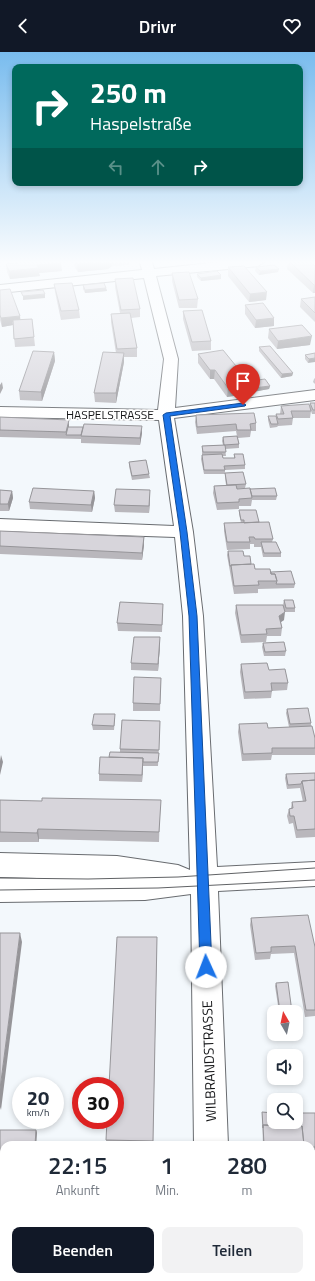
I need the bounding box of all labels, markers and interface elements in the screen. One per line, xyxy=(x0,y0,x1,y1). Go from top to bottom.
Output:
text: Drivr xyxy=(139,13,176,40)
icon: back xyxy=(12,15,34,37)
icon: heart xyxy=(281,15,303,37)
text: 250 m xyxy=(90,71,167,114)
icon: right xyxy=(24,80,76,132)
text: Haspelstraße xyxy=(90,110,192,137)
icon: left xyxy=(105,156,127,178)
icon: ahead xyxy=(147,156,169,178)
icon: right xyxy=(189,156,211,178)
pin xyxy=(226,364,260,405)
icon: arrive xyxy=(232,370,254,392)
street label: HASPELSTRASSE xyxy=(66,405,154,424)
position arrow xyxy=(185,946,227,988)
street label: WILBRANDSTRASSE xyxy=(196,1000,221,1122)
north arrow xyxy=(267,1005,303,1041)
map controls xyxy=(267,1005,303,1129)
button: sound xyxy=(267,1049,303,1085)
speed limit sign: 30 xyxy=(72,1077,124,1129)
text: 20 xyxy=(27,1082,49,1113)
button: search xyxy=(267,1093,303,1129)
text: km/h xyxy=(27,1105,49,1120)
text: 22:15 xyxy=(48,1147,107,1183)
text: 1 xyxy=(160,1147,174,1183)
text: 280 xyxy=(227,1147,267,1183)
text: Ankunft xyxy=(56,1180,100,1200)
text: Min. xyxy=(155,1180,179,1200)
text: m xyxy=(241,1180,252,1200)
button: Beenden xyxy=(12,1227,154,1273)
button: Teilen xyxy=(162,1227,303,1273)

